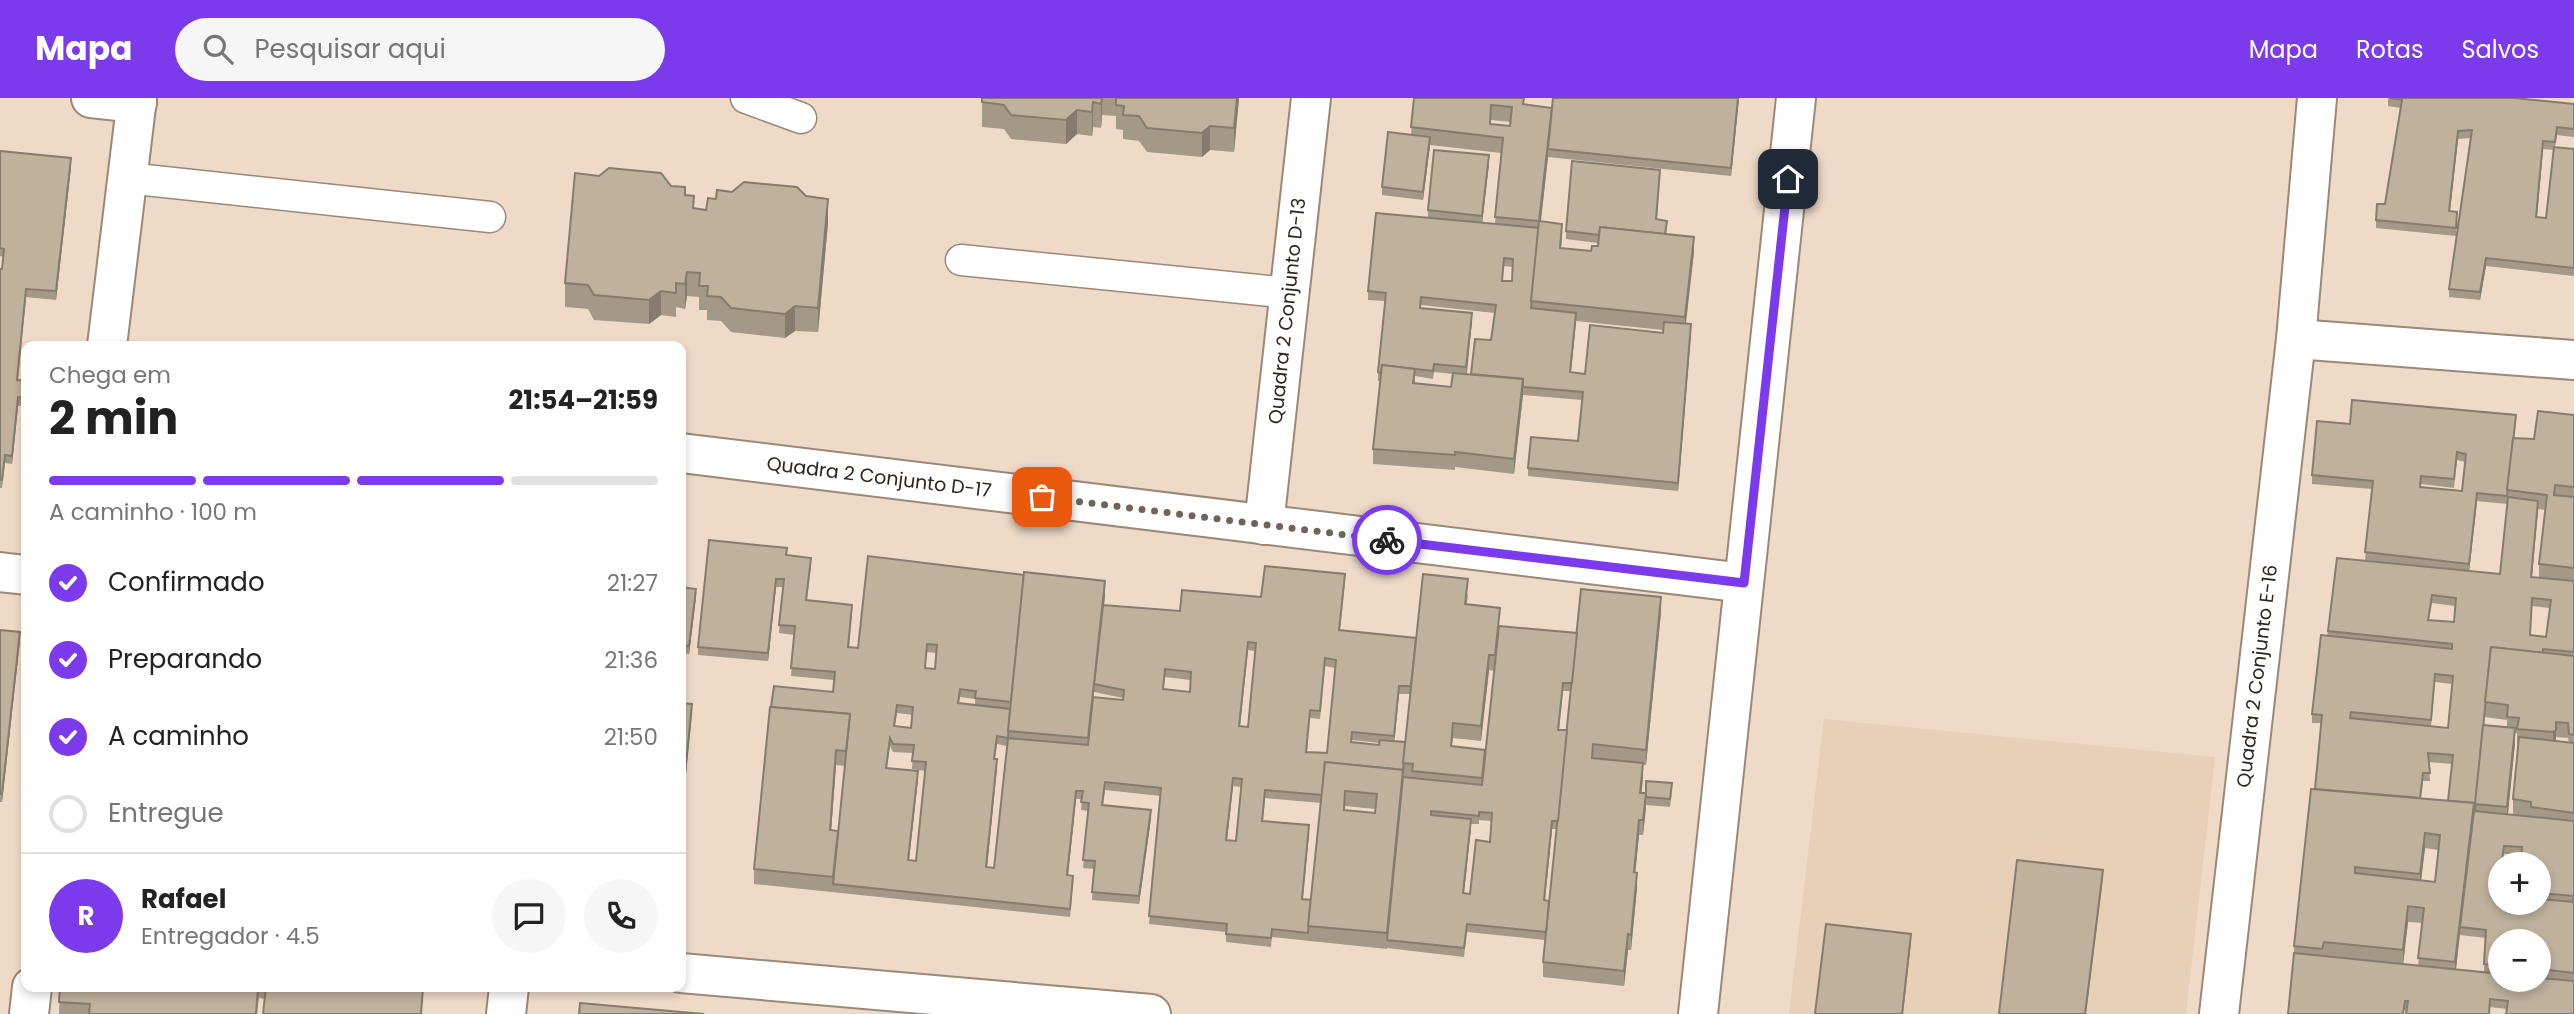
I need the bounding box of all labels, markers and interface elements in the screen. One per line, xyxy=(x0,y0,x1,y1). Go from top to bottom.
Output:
search box xyxy=(175,18,665,81)
text: Mapa xyxy=(35,25,133,72)
icon: search xyxy=(199,30,237,68)
text: Pesquisar aqui xyxy=(255,31,446,67)
text: Mapa xyxy=(2249,33,2318,66)
text: Rotas xyxy=(2356,33,2423,66)
text: Salvos xyxy=(2461,33,2539,66)
pin xyxy=(1758,149,1818,209)
icon: home xyxy=(1769,160,1807,198)
street label: Quadra 2 Conjunto D-13 xyxy=(1262,197,1312,425)
text: Chega em xyxy=(49,359,171,391)
text: 21:54–21:59 xyxy=(509,382,658,418)
text: 2 min xyxy=(49,386,178,450)
street label: Quadra 2 Conjunto D-17 xyxy=(765,450,993,504)
pin xyxy=(1012,467,1072,527)
icon: bag xyxy=(1023,478,1061,516)
text: A caminho · 100 m xyxy=(49,496,257,528)
courier xyxy=(1352,505,1422,575)
icon: bike xyxy=(1368,521,1406,559)
street label: Quadra 2 Conjunto E-16 xyxy=(2230,563,2284,789)
icon: check xyxy=(49,564,87,602)
text: Confirmado xyxy=(108,564,265,600)
text: 21:27 xyxy=(607,567,658,599)
icon: check xyxy=(49,641,87,679)
text: Preparando xyxy=(108,641,262,677)
text: 21:36 xyxy=(604,644,658,676)
icon: check xyxy=(49,718,87,756)
text: A caminho xyxy=(108,718,249,754)
text: 21:50 xyxy=(604,721,658,753)
text: Entregue xyxy=(108,795,224,831)
map controls xyxy=(2488,852,2551,992)
button: + xyxy=(2488,852,2551,915)
button: chat xyxy=(492,879,566,953)
button: phone xyxy=(584,879,658,953)
text: Rafael xyxy=(141,881,226,917)
text: R xyxy=(78,898,94,934)
text: Entregador · 4.5 xyxy=(141,920,320,952)
button: − xyxy=(2488,929,2551,992)

